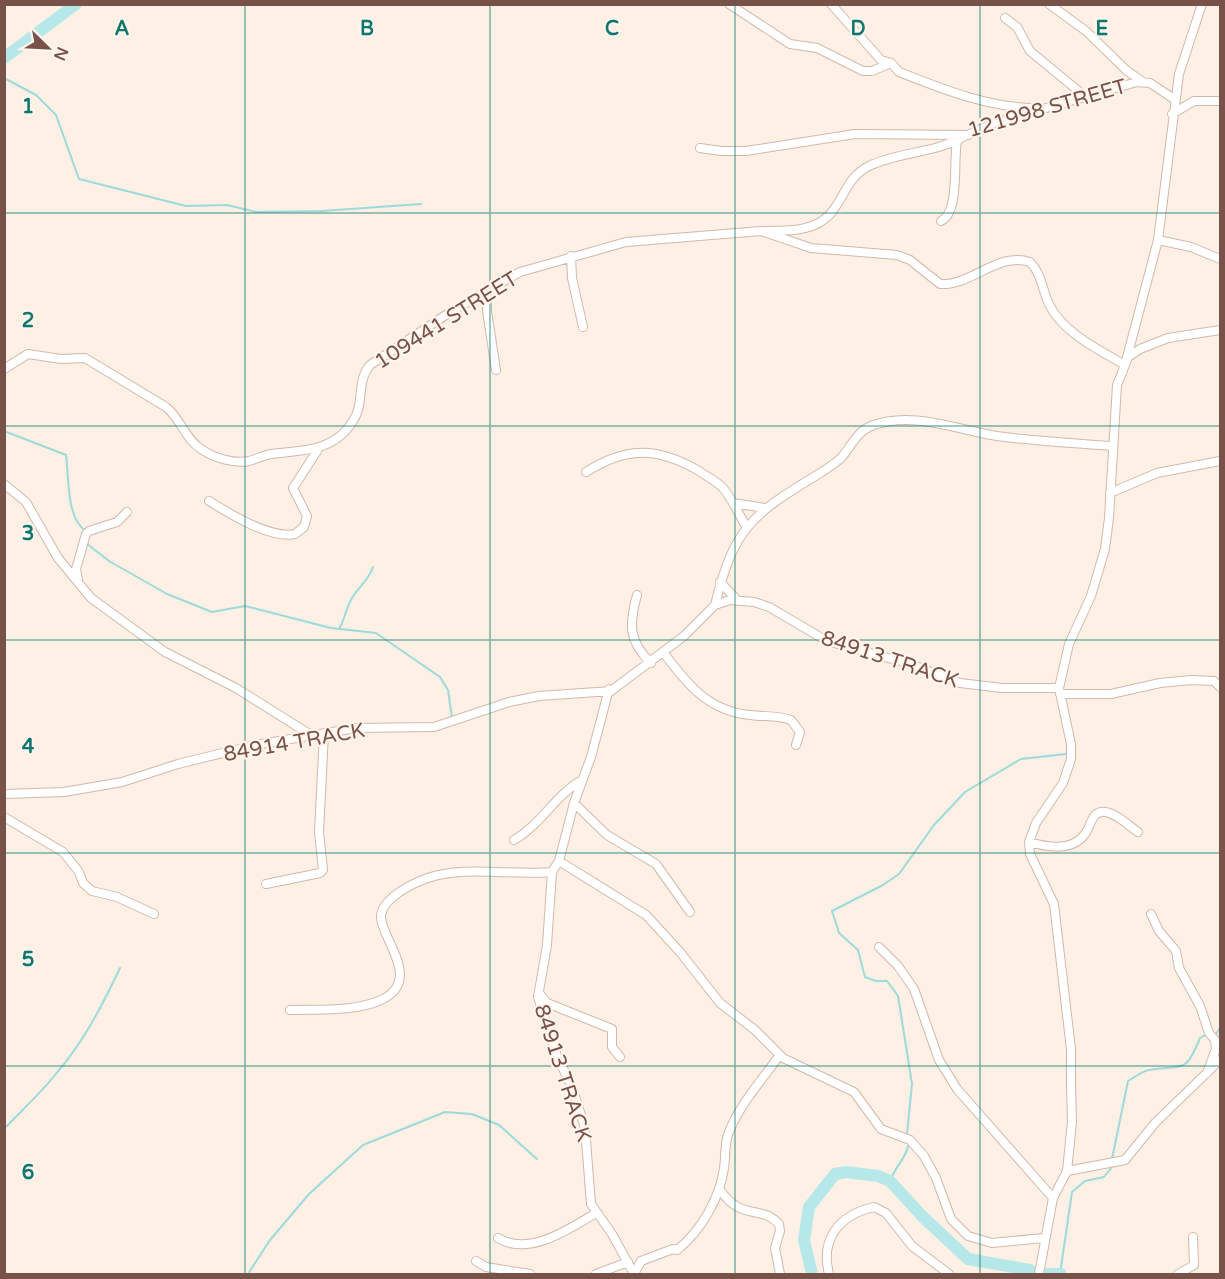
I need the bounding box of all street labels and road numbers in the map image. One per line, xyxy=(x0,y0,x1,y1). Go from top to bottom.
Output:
street label: 121998 STREET xyxy=(965,74,1130,143)
street label: 109441 STREET xyxy=(370,266,523,374)
street label: 84913 TRACK xyxy=(818,625,962,693)
street label: 84914 TRACK xyxy=(221,718,367,767)
street label: 84913 TRACK xyxy=(529,1001,597,1145)

